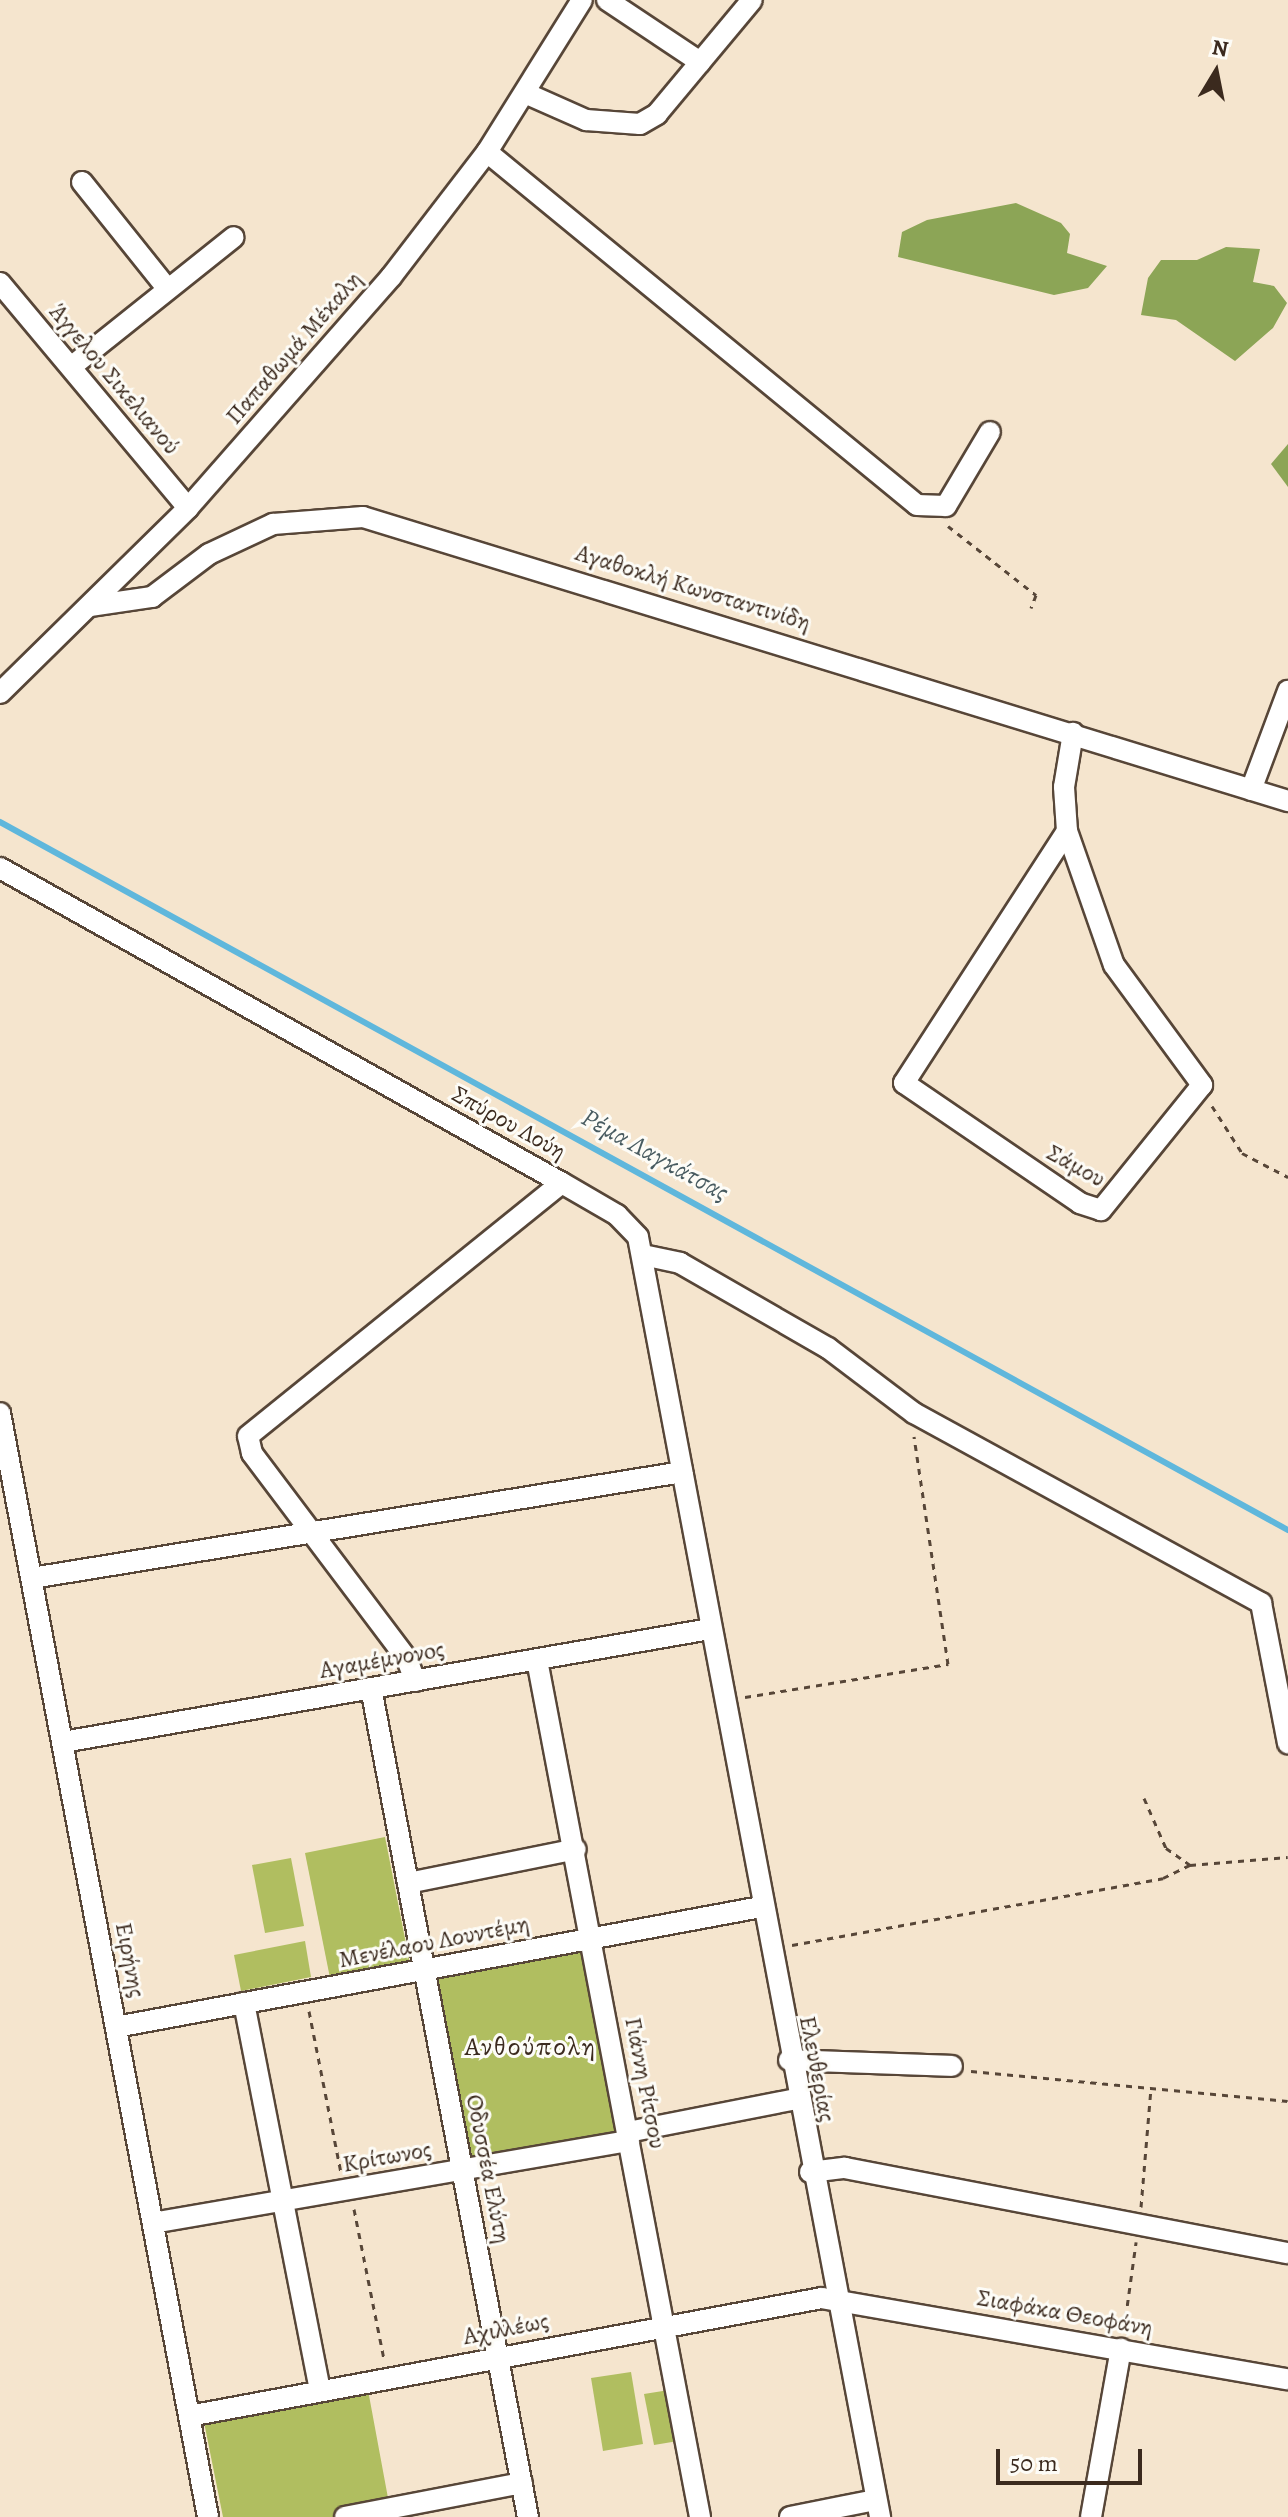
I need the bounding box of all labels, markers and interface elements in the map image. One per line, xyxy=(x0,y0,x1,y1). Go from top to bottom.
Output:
north arrow xyxy=(1176,32,1256,112)
text: N xyxy=(1210,32,1231,65)
street label: Παπαθωμά Μέκαλη xyxy=(220,266,368,430)
street label: Άγγελου Σικελιανού xyxy=(42,297,186,461)
street label: Αγαθοκλή Κωνσταντινίδη xyxy=(572,539,814,637)
street label: Σπύρου Λούη xyxy=(447,1080,571,1166)
water label: Ρέμα Λαγκάτσας xyxy=(576,1102,734,1208)
street label: Σάμου xyxy=(1042,1138,1110,1194)
street label: Αγαμέμνονoς xyxy=(317,1635,447,1685)
street label: Μενέλαου Λουντέμη xyxy=(336,1909,532,1975)
street label: Ειρήνης xyxy=(109,1920,151,2000)
street label: Ελευθερίας xyxy=(793,2013,841,2125)
street label: Γιάννη Ρίτσου xyxy=(618,2015,672,2151)
district label: Ανθούπολη xyxy=(465,2031,597,2063)
street label: Οδυσσέα Ελύτη xyxy=(459,2092,517,2246)
street label: Κρίτωνος xyxy=(340,2135,434,2179)
street label: Σιαφάκα Θεοφάνη xyxy=(975,2283,1155,2343)
street label: Αχιλλέως xyxy=(461,2307,551,2351)
scale bar xyxy=(1000,2433,1146,2483)
text: 50 m xyxy=(1010,2447,1058,2479)

